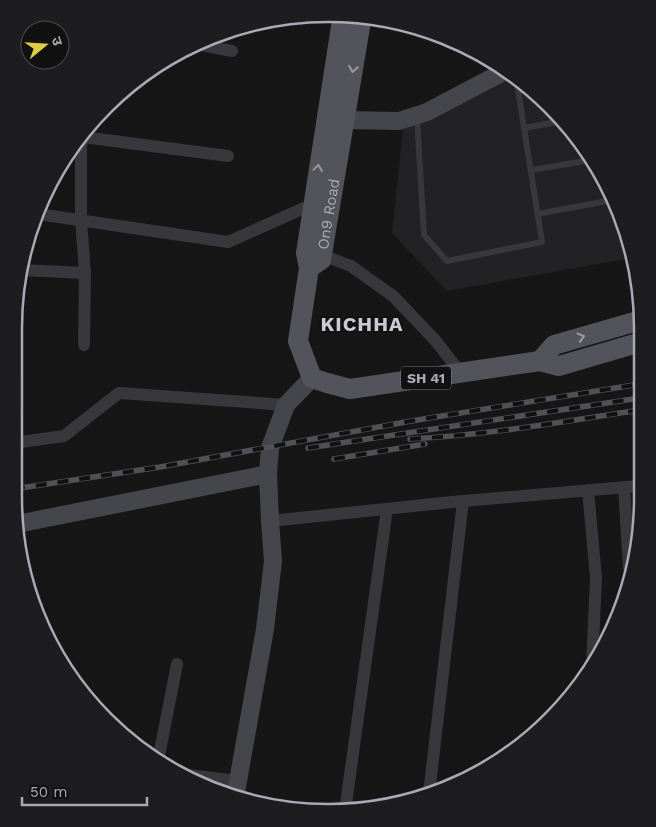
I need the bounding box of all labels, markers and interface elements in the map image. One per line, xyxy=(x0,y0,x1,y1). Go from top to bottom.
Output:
north arrow xyxy=(20,20,70,70)
text: उ xyxy=(48,35,66,48)
one-way arrow xyxy=(348,65,358,74)
one-way arrow xyxy=(313,164,323,173)
street label: On9 Road xyxy=(314,177,343,251)
district label: KICHHA xyxy=(320,312,404,336)
one-way arrow xyxy=(576,333,584,343)
road number: SH 41 xyxy=(401,366,451,389)
scale bar xyxy=(22,774,148,806)
text: 50 m xyxy=(30,783,67,801)

